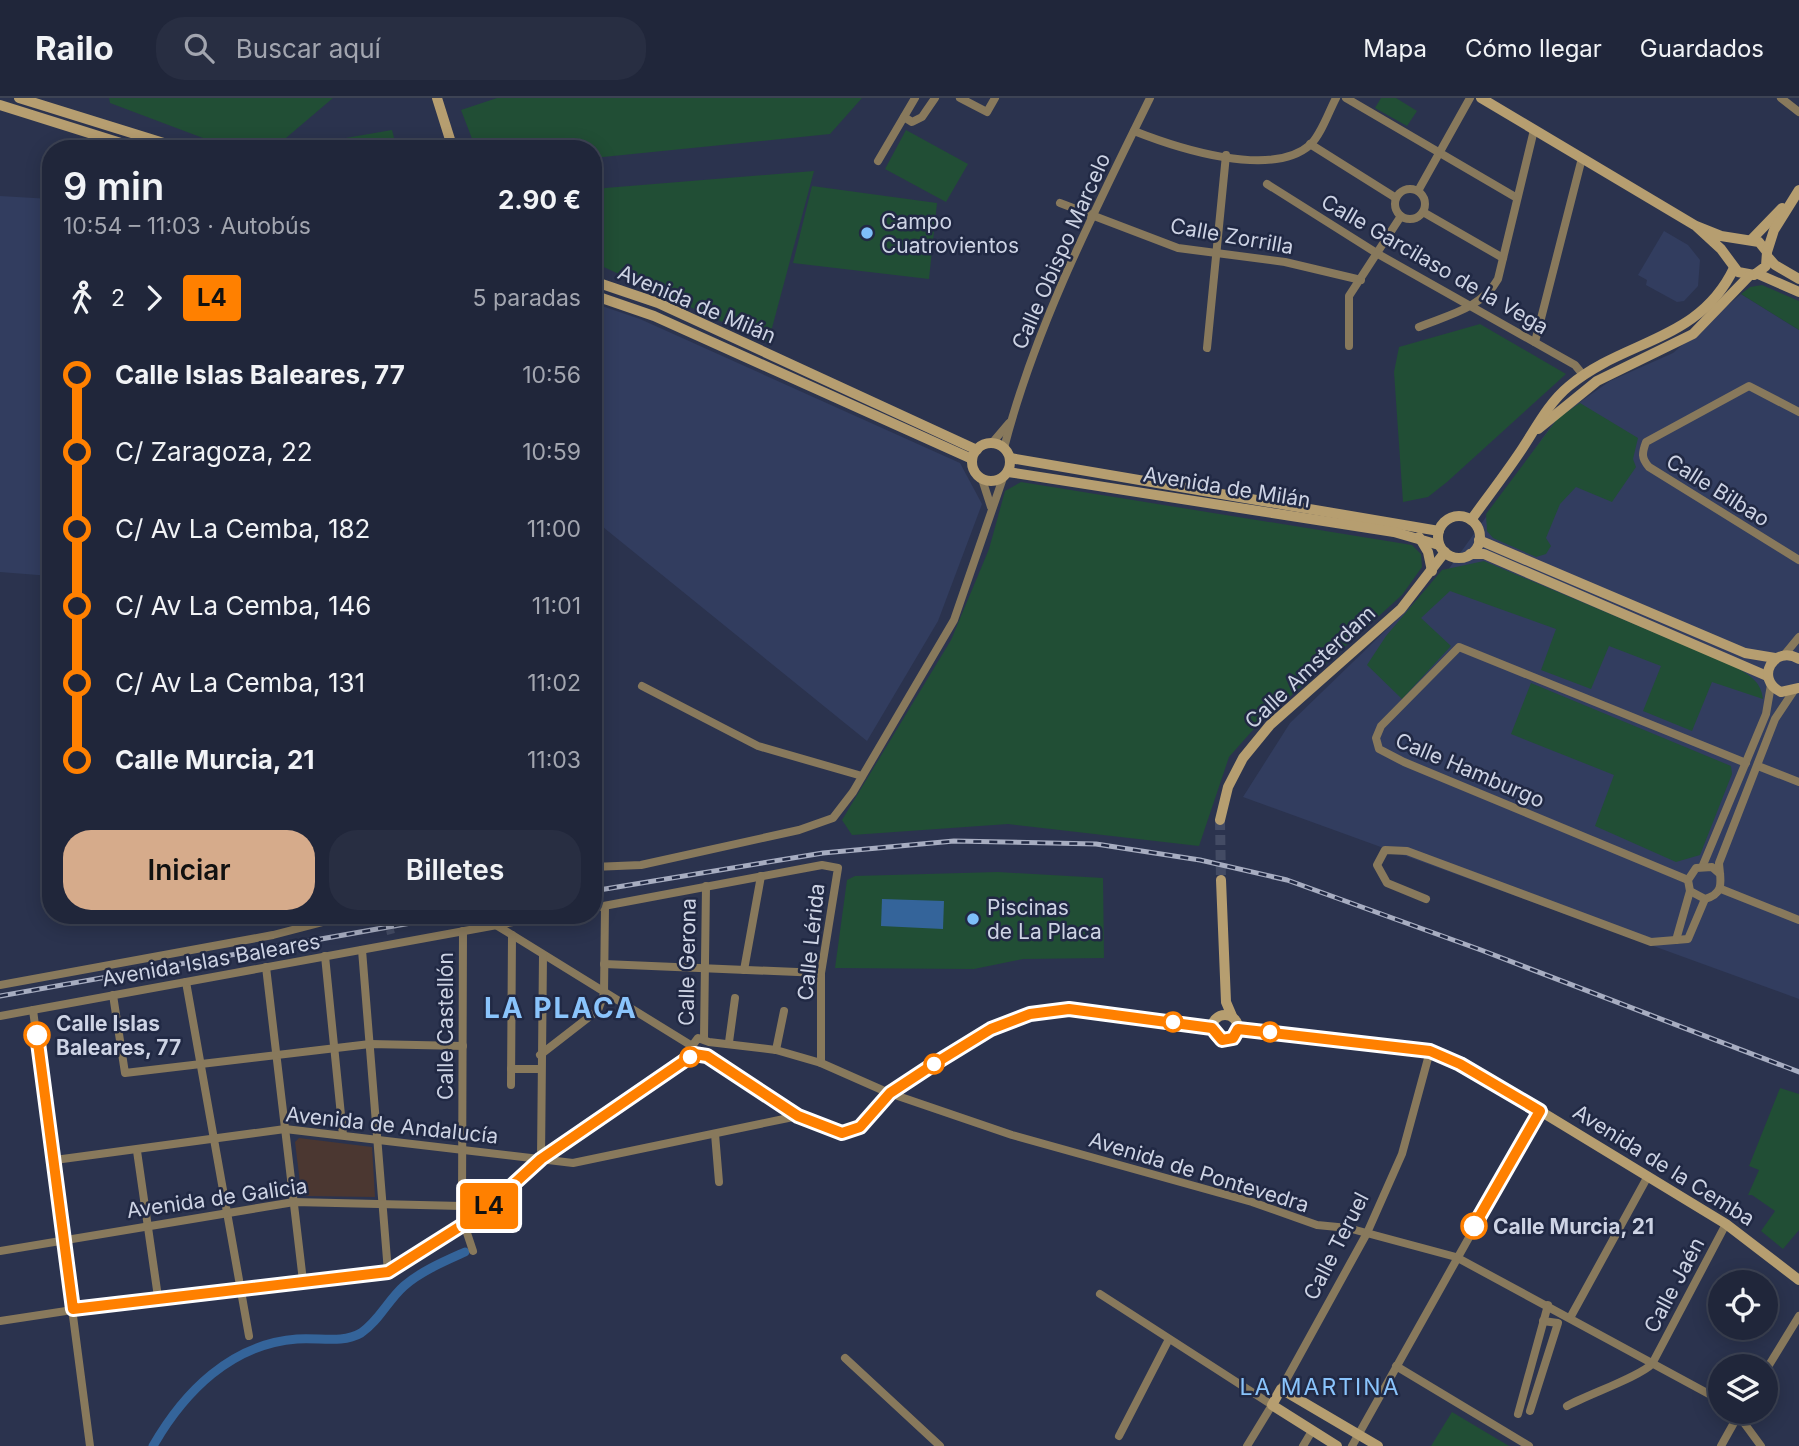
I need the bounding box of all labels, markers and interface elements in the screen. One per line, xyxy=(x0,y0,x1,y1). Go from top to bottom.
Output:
search box xyxy=(156,17,646,80)
text: Railo xyxy=(35,28,114,68)
icon: search xyxy=(180,29,218,67)
text: Buscar aquí xyxy=(236,33,381,64)
text: Mapa xyxy=(1363,34,1427,63)
text: Cómo llegar xyxy=(1465,34,1602,63)
text: Guardados xyxy=(1640,34,1764,63)
street label: Calle Obispo Marcelo xyxy=(1006,149,1116,353)
text: 9 min xyxy=(63,163,164,209)
text: 2.90 € xyxy=(498,184,581,215)
street label: Calle Garcilaso de la Vega xyxy=(1317,189,1553,339)
place label: Campo Cuatrovientos xyxy=(881,209,1019,258)
text: 10:54 – 11:03 · Autobús xyxy=(63,212,311,240)
street label: Calle Zorrilla xyxy=(1168,213,1296,259)
marker: Campo Cuatrovientos xyxy=(859,225,875,241)
street label: Avenida de Milán xyxy=(614,259,780,349)
icon: walk xyxy=(63,279,101,317)
icon: forward xyxy=(135,279,173,317)
text: L4 xyxy=(197,283,227,312)
text: 2 xyxy=(111,284,125,312)
text: 5 paradas xyxy=(473,284,581,312)
text: Calle Islas Baleares, 77 xyxy=(115,359,405,390)
text: 10:56 xyxy=(522,361,581,389)
text: C/ Zaragoza, 22 xyxy=(115,436,313,467)
text: 10:59 xyxy=(522,438,581,466)
street label: Calle Bilbao xyxy=(1662,448,1774,532)
street label: Avenida de Milán xyxy=(1142,461,1312,513)
text: C/ Av La Cemba, 182 xyxy=(115,513,370,544)
text: 11:00 xyxy=(527,515,581,543)
text: C/ Av La Cemba, 146 xyxy=(115,590,371,621)
text: 11:01 xyxy=(532,592,581,620)
street label: Calle Amsterdam xyxy=(1240,600,1380,734)
text: C/ Av La Cemba, 131 xyxy=(115,667,365,698)
text: 11:02 xyxy=(527,669,581,697)
street label: Calle Hamburgo xyxy=(1392,727,1548,813)
text: Calle Murcia, 21 xyxy=(115,744,315,775)
text: 11:03 xyxy=(527,746,581,774)
button: Iniciar xyxy=(63,830,315,910)
button: Billetes xyxy=(329,830,581,910)
street label: Calle Lérida xyxy=(792,882,830,1002)
place label: Piscinas de La Placa xyxy=(987,895,1102,944)
street label: Calle Gerona xyxy=(673,898,701,1026)
marker: Piscinas de La Placa xyxy=(965,911,981,927)
street label: Avenida Islas Baleares xyxy=(100,928,322,992)
street label: Calle Castellón xyxy=(433,952,458,1100)
district label: LA PLACA xyxy=(484,991,638,1025)
place label: Calle Islas Baleares, 77 xyxy=(56,1011,181,1060)
unlabelled marker xyxy=(1163,1012,1183,1032)
marker: Calle Islas Baleares, 77 xyxy=(24,1022,50,1048)
unlabelled marker xyxy=(1260,1022,1280,1042)
unlabelled marker xyxy=(680,1047,700,1067)
unlabelled marker xyxy=(924,1054,944,1074)
street label: Avenida de la Cemba xyxy=(1569,1099,1759,1231)
street label: Avenida de Andalucía xyxy=(284,1101,500,1149)
street label: Avenida de Pontevedra xyxy=(1086,1127,1312,1217)
street label: Avenida de Galicia xyxy=(125,1173,309,1223)
line badge: L4 xyxy=(458,1183,520,1229)
street label: Calle Teruel xyxy=(1298,1188,1374,1304)
text: L4 xyxy=(474,1191,504,1220)
marker: Calle Murcia, 21 xyxy=(1461,1213,1487,1239)
place label: Calle Murcia, 21 xyxy=(1493,1214,1654,1239)
street label: Calle Jaén xyxy=(1639,1233,1709,1337)
map controls xyxy=(1708,1270,1778,1424)
button: locate xyxy=(1708,1270,1778,1340)
button: layers xyxy=(1708,1354,1778,1424)
district label: LA MARTINA xyxy=(1239,1373,1401,1401)

